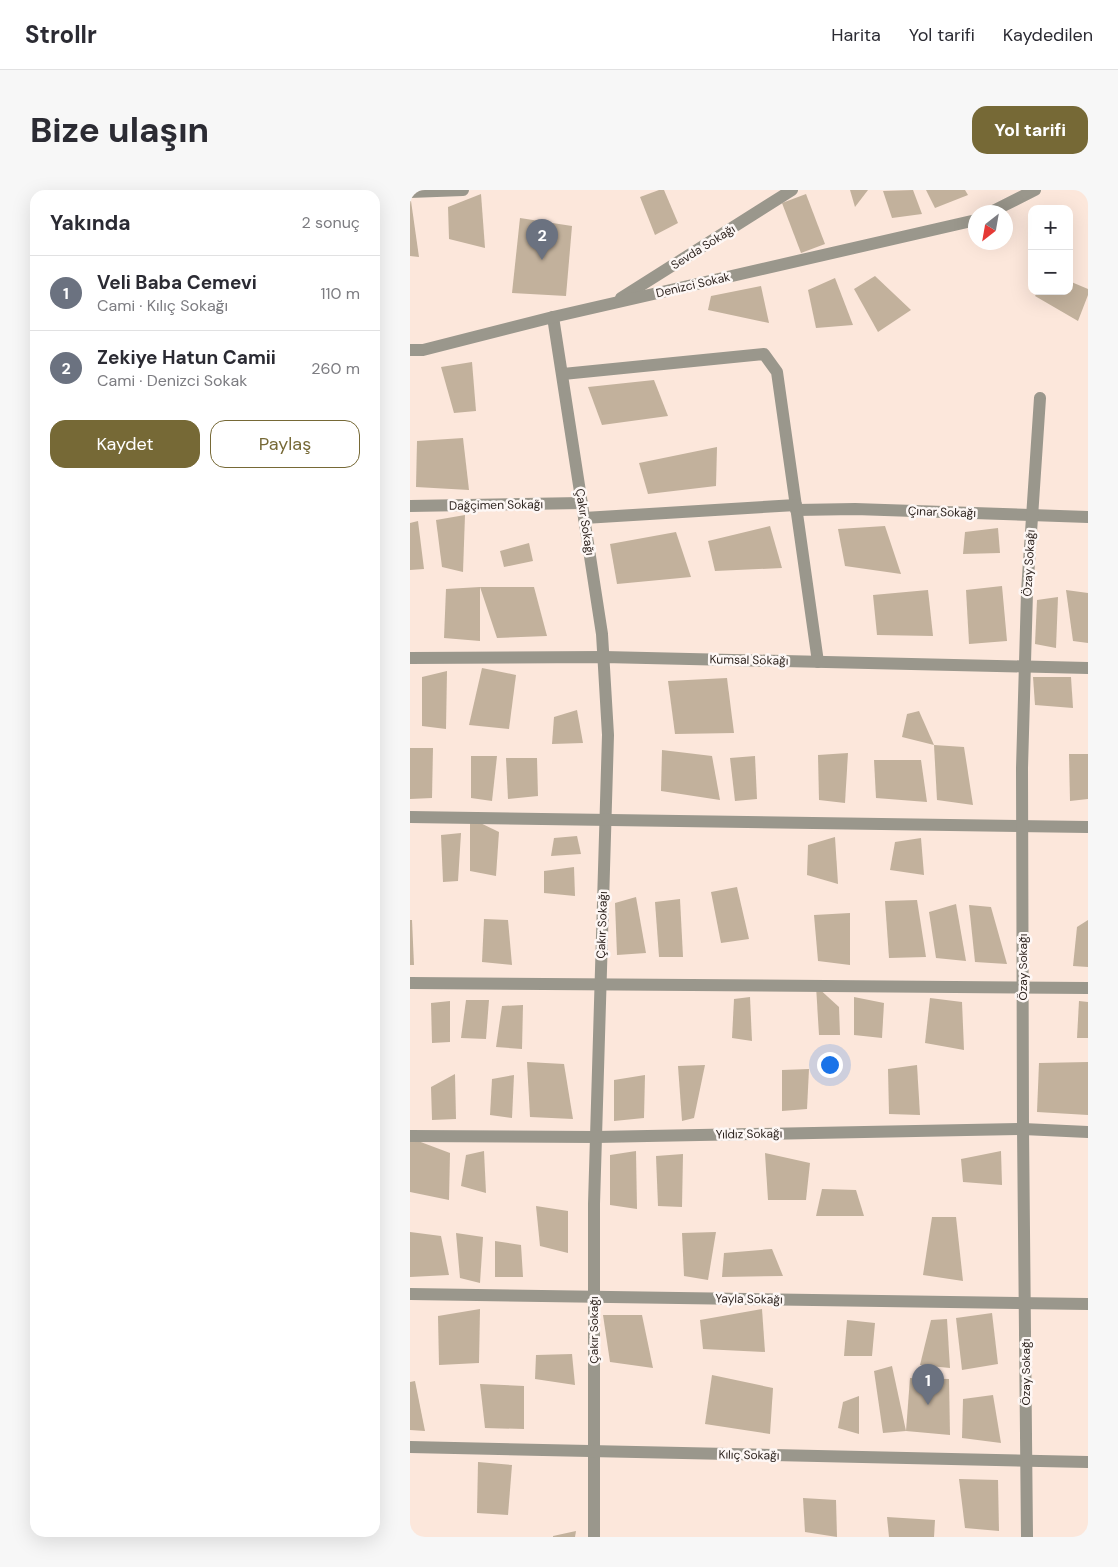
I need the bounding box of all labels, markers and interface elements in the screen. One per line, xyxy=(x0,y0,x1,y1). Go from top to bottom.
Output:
text: Strollr xyxy=(25,19,97,50)
text: Harita xyxy=(831,23,881,47)
text: Yol tarifi xyxy=(909,23,975,47)
text: Kaydedilen xyxy=(1003,23,1093,47)
button: Yol tarifi xyxy=(972,106,1088,154)
text: Bize ulaşın xyxy=(30,107,209,153)
north arrow xyxy=(968,205,1013,250)
map controls xyxy=(1028,205,1073,295)
button: + xyxy=(1028,205,1073,250)
text: Yakında xyxy=(50,209,131,237)
text: 2 sonuç xyxy=(302,212,360,233)
pin: 2 xyxy=(526,219,558,260)
street label: Sevda Sokağı xyxy=(668,221,738,273)
button: − xyxy=(1028,250,1073,295)
street label: Denizci Sokak xyxy=(654,269,732,301)
text: Veli Baba Cemevi xyxy=(97,270,257,295)
text: 1 xyxy=(63,283,69,304)
text: 110 m xyxy=(321,283,360,304)
text: Cami · Kılıç Sokağı xyxy=(97,295,228,316)
text: Zekiye Hatun Camii xyxy=(97,345,276,370)
text: 2 xyxy=(61,358,71,379)
text: 260 m xyxy=(311,358,360,379)
text: Cami · Denizci Sokak xyxy=(97,370,247,391)
button: Kaydet xyxy=(50,420,200,468)
button: Paylaş xyxy=(210,420,360,468)
street label: Çakır Sokağı xyxy=(572,487,598,557)
street label: Dağçimen Sokağı xyxy=(449,496,543,514)
street label: Çınar Sokağı xyxy=(908,503,976,521)
street label: Özay Sokağı xyxy=(1019,529,1039,597)
street label: Kumsal Sokağı xyxy=(709,651,789,669)
street label: Çakır Sokağı xyxy=(593,891,611,959)
street label: Özay Sokağı xyxy=(1015,934,1031,1000)
your location xyxy=(817,1052,843,1078)
street label: Yıldız Sokağı xyxy=(716,1125,782,1143)
street label: Yayla Sokağı xyxy=(715,1290,783,1308)
street label: Çakır Sokağı xyxy=(586,1296,602,1364)
street label: Özay Sokağı xyxy=(1018,1339,1034,1405)
pin: 1 xyxy=(912,1364,944,1405)
street label: Kılıç Sokağı xyxy=(718,1446,780,1464)

